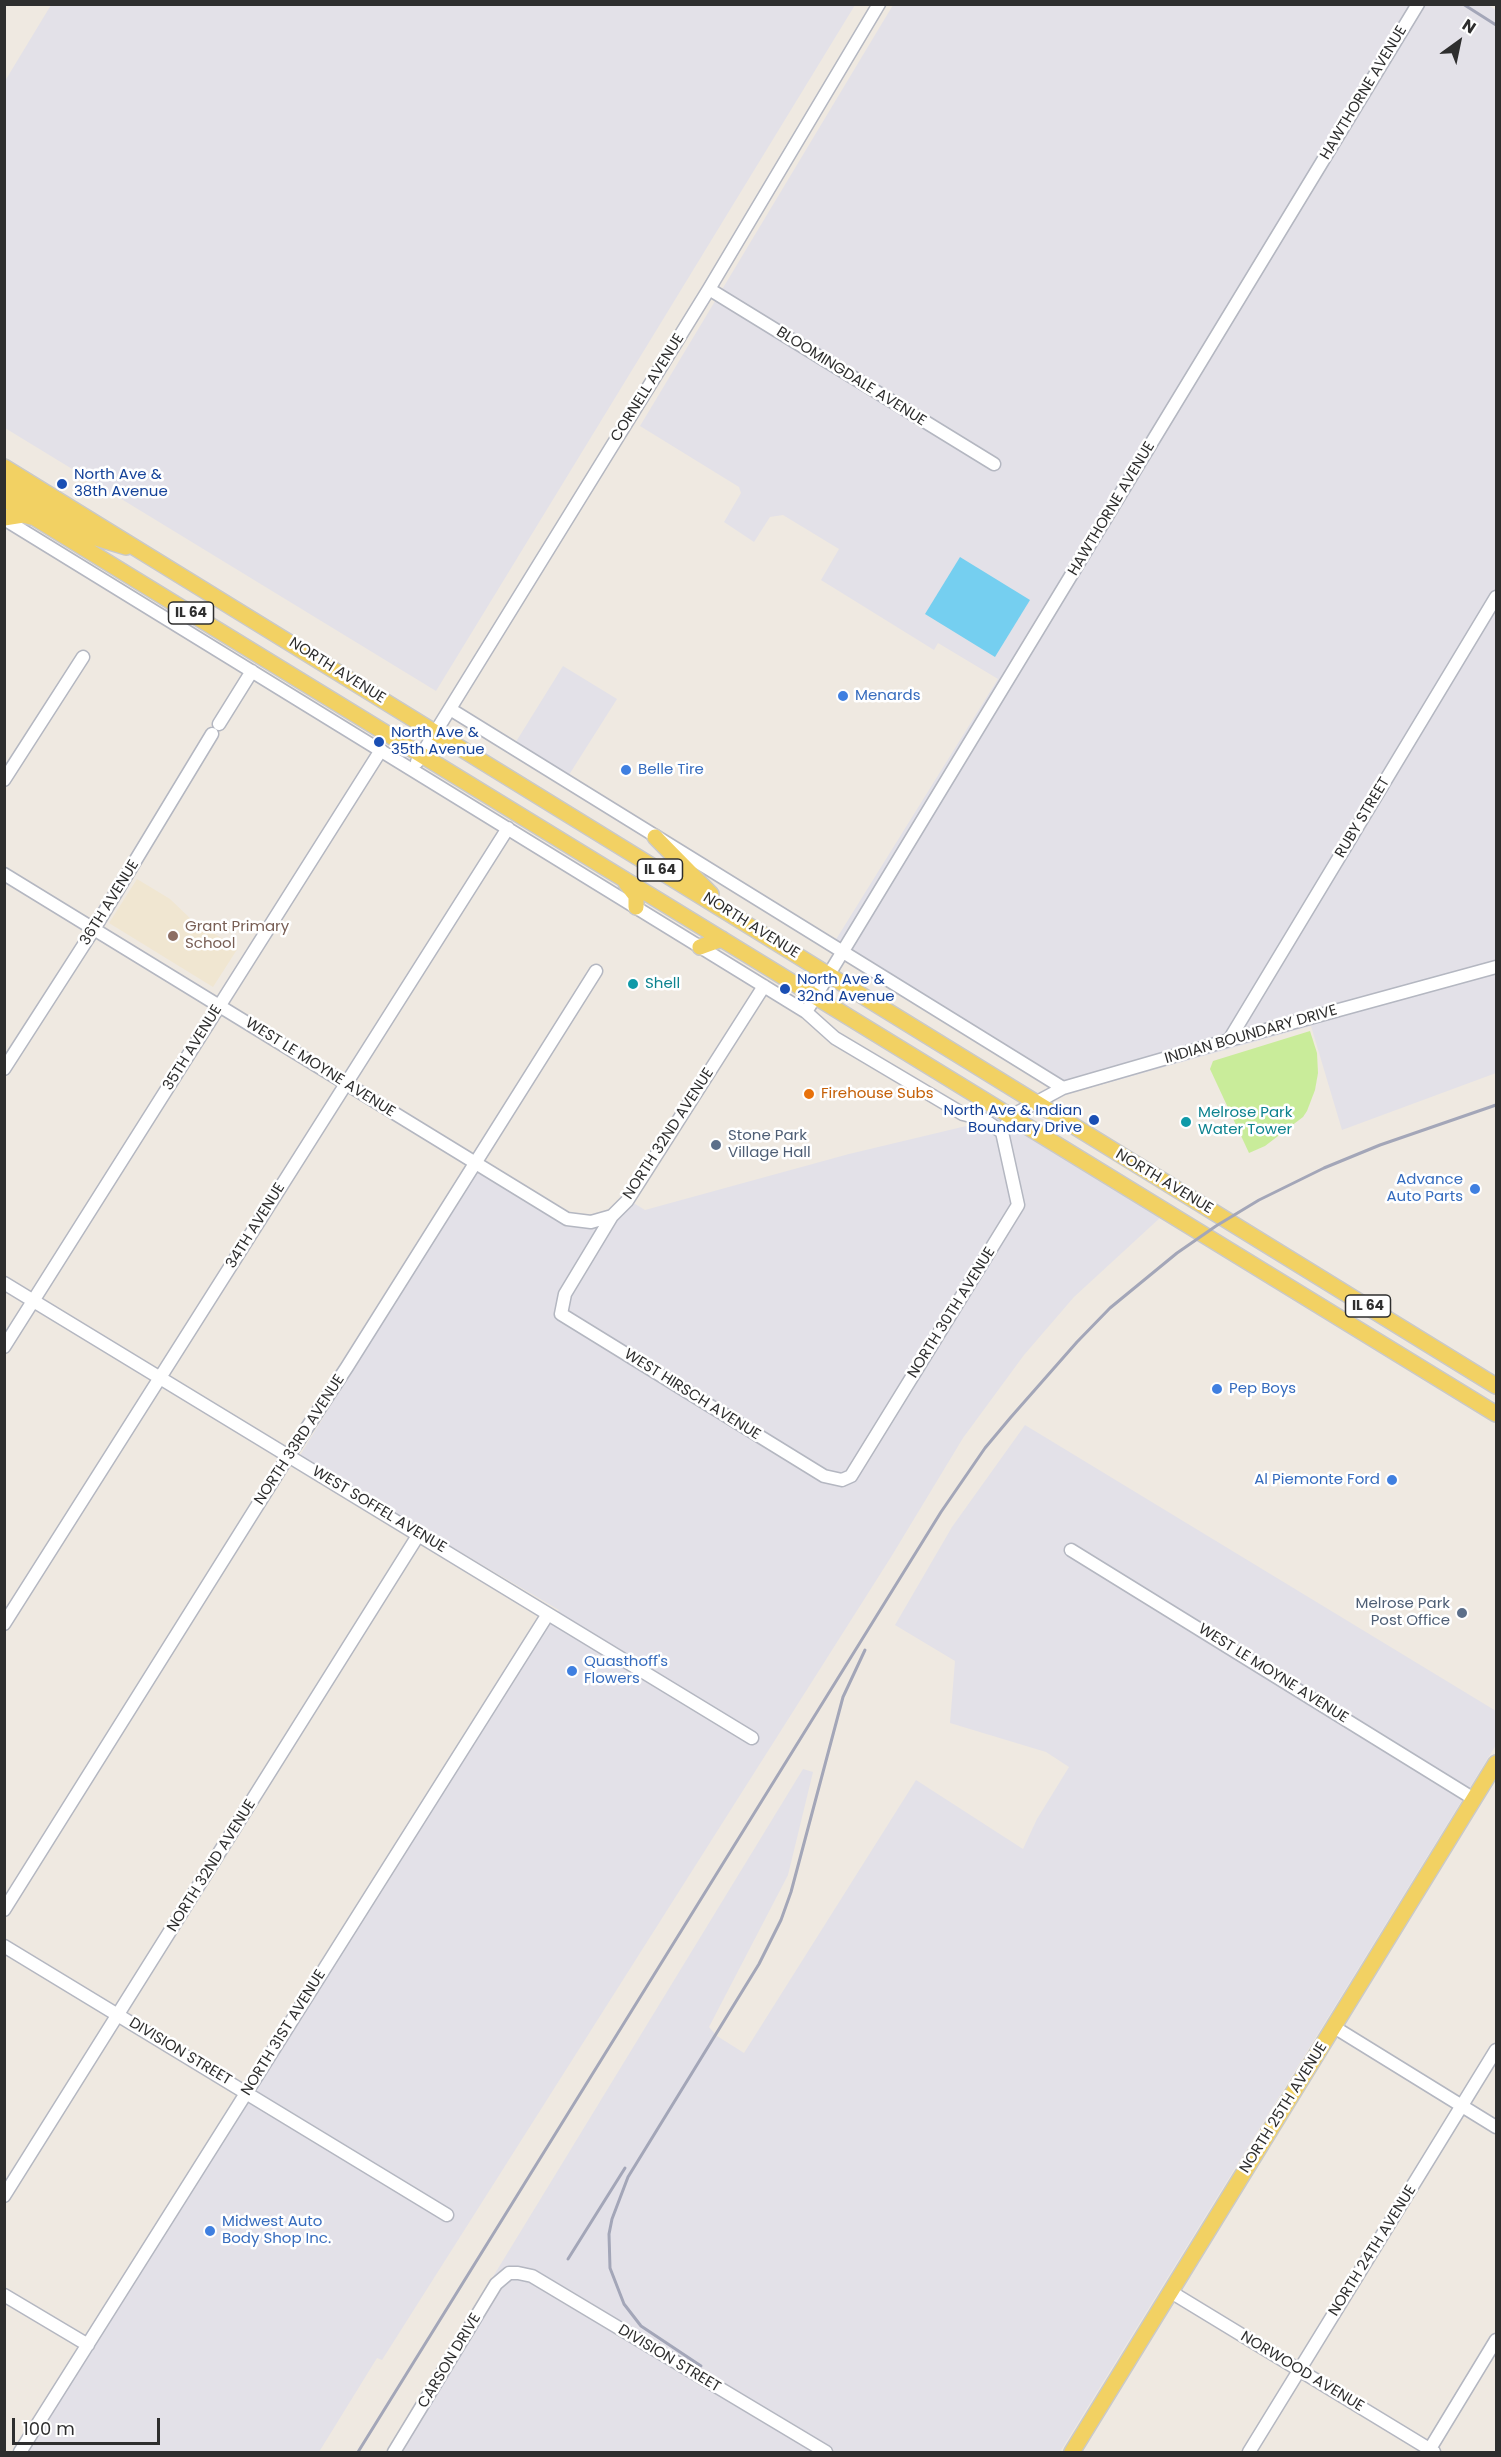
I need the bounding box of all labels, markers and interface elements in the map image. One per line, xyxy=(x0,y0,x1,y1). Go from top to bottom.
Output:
north arrow xyxy=(1429,12,1489,72)
text: N xyxy=(1458,14,1480,39)
street label: HAWTHORNE AVENUE xyxy=(1317,23,1411,163)
street label: BLOOMINGDALE AVENUE xyxy=(773,323,929,431)
street label: CORNELL AVENUE xyxy=(608,331,688,445)
street label: HAWTHORNE AVENUE xyxy=(1065,439,1159,579)
place label: North Ave & 38th Avenue xyxy=(74,466,168,501)
marker: North Ave & 38th Avenue xyxy=(55,477,69,491)
road number: IL 64 xyxy=(168,602,213,624)
street label: NORTH AVENUE xyxy=(285,634,389,708)
place label: Menards xyxy=(855,687,921,705)
marker: Menards xyxy=(836,689,850,703)
place label: North Ave & 35th Avenue xyxy=(391,724,485,759)
marker: North Ave & 35th Avenue xyxy=(372,735,386,749)
place label: Belle Tire xyxy=(638,761,704,779)
marker: Belle Tire xyxy=(619,763,633,777)
street label: RUBY STREET xyxy=(1332,774,1394,862)
street label: 36TH AVENUE xyxy=(77,857,143,949)
road number: IL 64 xyxy=(638,859,682,881)
street label: NORTH AVENUE xyxy=(699,889,803,963)
place label: Grant Primary School xyxy=(185,918,289,953)
marker: Grant Primary School xyxy=(166,929,180,943)
place label: North Ave & 32nd Avenue xyxy=(797,971,895,1006)
place label: Shell xyxy=(645,975,680,993)
marker: Shell xyxy=(626,977,640,991)
marker: North Ave & 32nd Avenue xyxy=(778,982,792,996)
street label: 35TH AVENUE xyxy=(160,1002,226,1094)
street label: INDIAN BOUNDARY DRIVE xyxy=(1163,1002,1339,1068)
street label: WEST LE MOYNE AVENUE xyxy=(242,1014,398,1122)
street label: NORTH 32ND AVENUE xyxy=(620,1065,718,1203)
place label: Firehouse Subs xyxy=(821,1085,933,1103)
marker: Firehouse Subs xyxy=(802,1087,816,1101)
place label: North Ave & Indian Boundary Drive xyxy=(943,1102,1082,1137)
place label: Melrose Park Water Tower xyxy=(1198,1104,1292,1139)
marker: North Ave & Indian Boundary Drive xyxy=(1087,1113,1101,1127)
marker: Melrose Park Water Tower xyxy=(1179,1115,1193,1129)
place label: Stone Park Village Hall xyxy=(728,1127,811,1162)
marker: Stone Park Village Hall xyxy=(709,1138,723,1152)
street label: NORTH AVENUE xyxy=(1112,1146,1216,1218)
place label: Advance Auto Parts xyxy=(1387,1171,1463,1206)
street label: 34TH AVENUE xyxy=(223,1180,289,1272)
marker: Advance Auto Parts xyxy=(1468,1182,1482,1196)
street label: NORTH 30TH AVENUE xyxy=(904,1244,1000,1382)
road number: IL 64 xyxy=(1346,1295,1390,1317)
street label: WEST HIRSCH AVENUE xyxy=(620,1346,764,1444)
street label: NORTH 33RD AVENUE xyxy=(251,1371,349,1509)
place label: Pep Boys xyxy=(1229,1380,1296,1398)
marker: Pep Boys xyxy=(1210,1382,1224,1396)
street label: WEST SOFFEL AVENUE xyxy=(309,1463,449,1557)
place label: Al Piemonte Ford xyxy=(1254,1471,1380,1489)
marker: Al Piemonte Ford xyxy=(1385,1473,1399,1487)
place label: Melrose Park Post Office xyxy=(1356,1595,1450,1630)
marker: Melrose Park Post Office xyxy=(1455,1606,1469,1620)
street label: WEST LE MOYNE AVENUE xyxy=(1195,1620,1351,1728)
place label: Quasthoff's Flowers xyxy=(584,1653,668,1688)
marker: Quasthoff's Flowers xyxy=(565,1664,579,1678)
street label: NORTH 32ND AVENUE xyxy=(164,1796,260,1936)
street label: NORTH 31ST AVENUE xyxy=(238,1967,330,2099)
street label: DIVISION STREET xyxy=(125,2014,235,2090)
street label: NORTH 25TH AVENUE xyxy=(1236,2039,1332,2177)
street label: NORTH 24TH AVENUE xyxy=(1325,2182,1421,2320)
place label: Midwest Auto Body Shop Inc. xyxy=(222,2213,331,2248)
marker: Midwest Auto Body Shop Inc. xyxy=(203,2224,217,2238)
street label: CARSON DRIVE xyxy=(415,2310,485,2412)
street label: DIVISION STREET xyxy=(614,2321,724,2397)
street label: NORWOOD AVENUE xyxy=(1237,2328,1367,2416)
scale bar xyxy=(15,2406,164,2444)
text: 100 m xyxy=(23,2416,75,2441)

